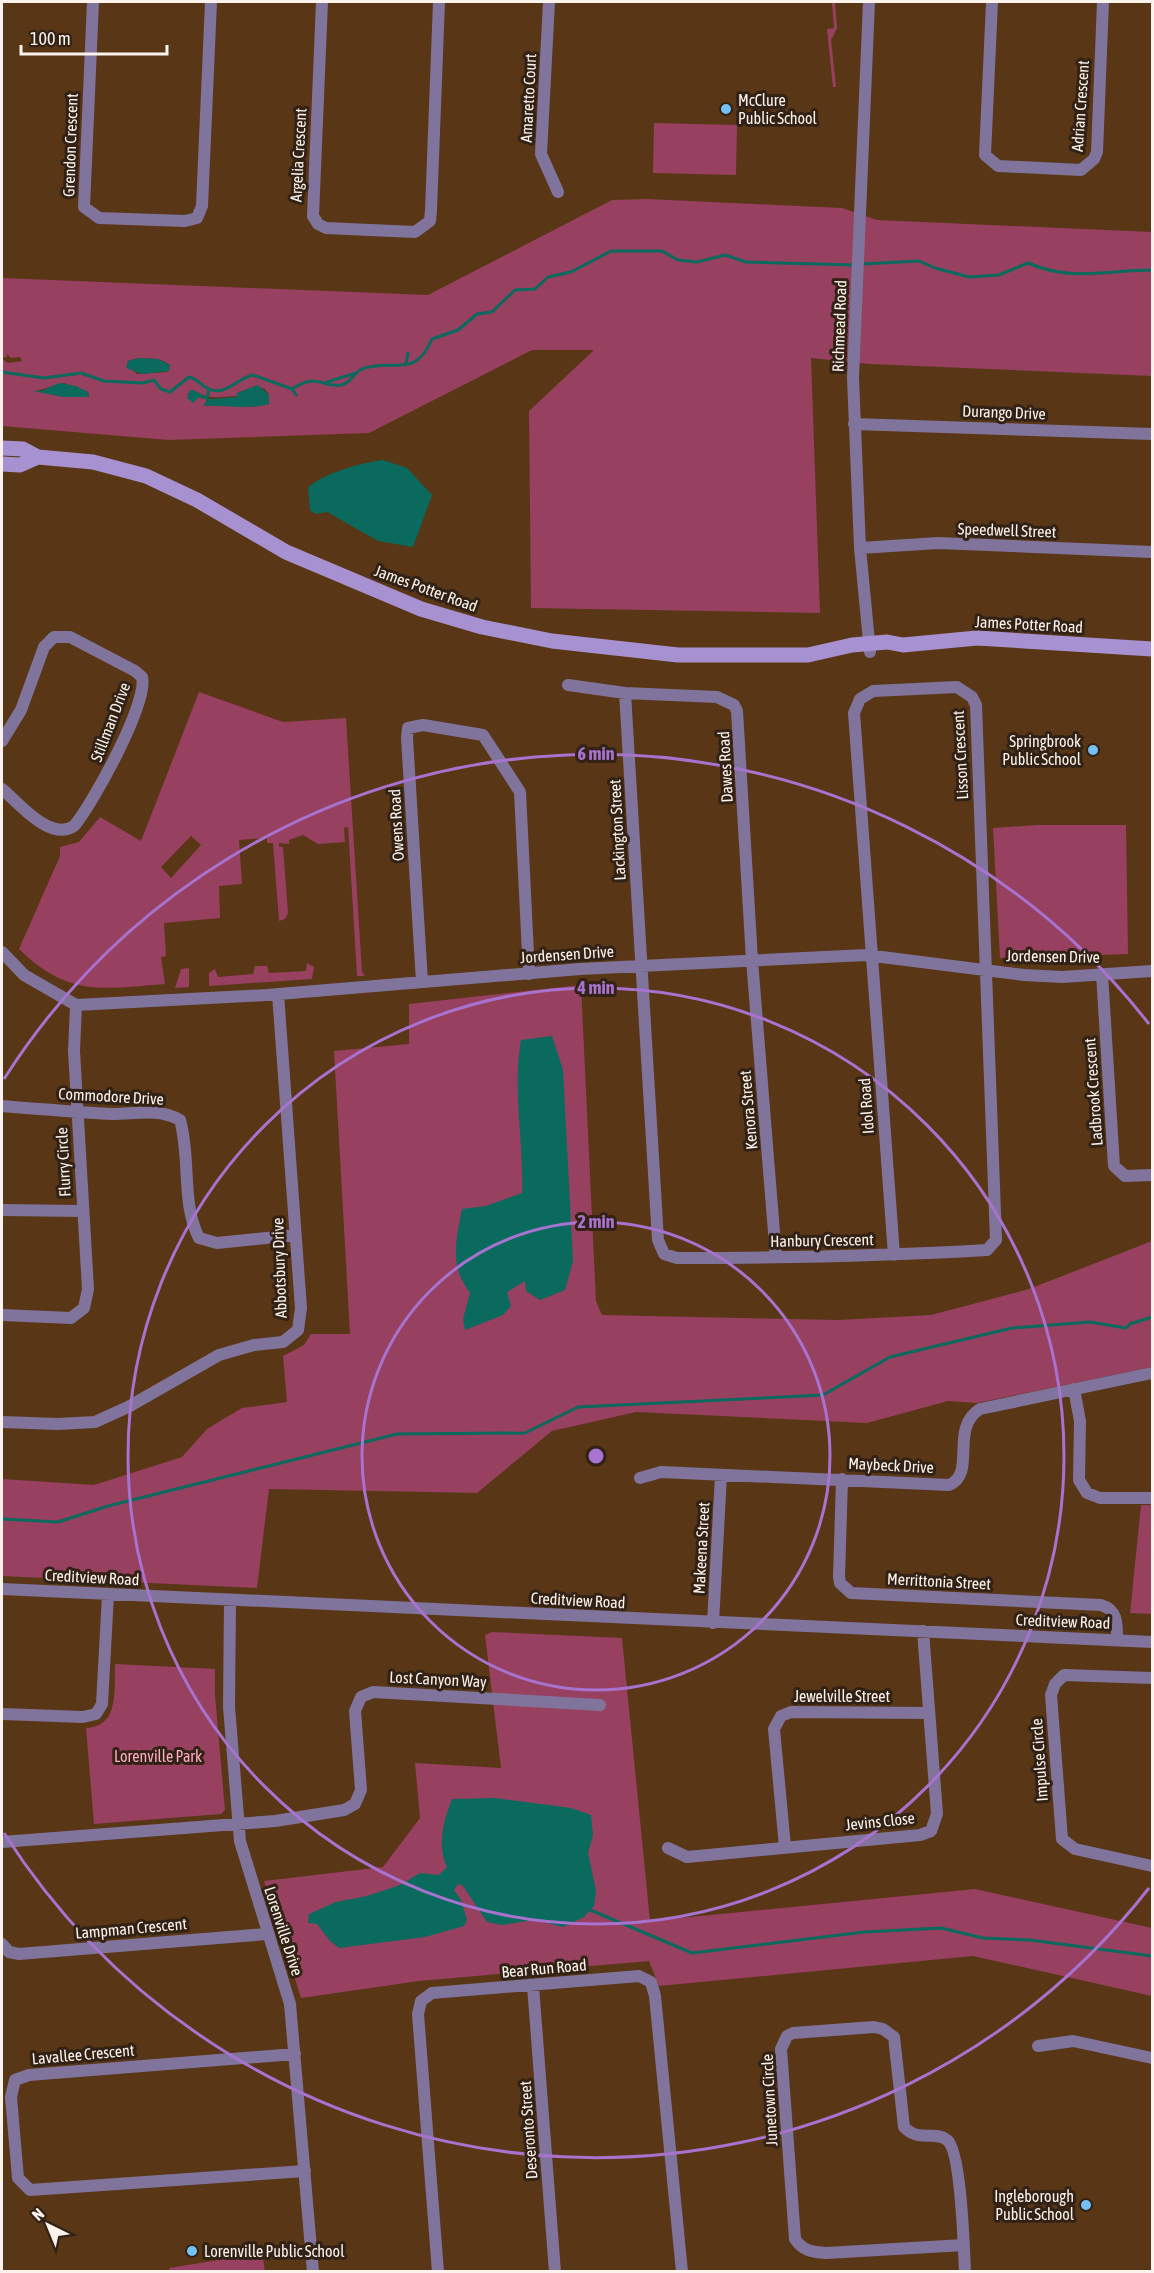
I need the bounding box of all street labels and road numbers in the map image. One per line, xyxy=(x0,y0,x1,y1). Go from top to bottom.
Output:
street label: Amaretto Court xyxy=(517,53,539,143)
street label: Adrian Crescent xyxy=(1068,59,1092,152)
street label: Grendon Crescent xyxy=(59,92,81,197)
street label: Argelia Crescent xyxy=(287,107,310,202)
street label: Richmead Road xyxy=(828,280,850,372)
street label: Durango Drive xyxy=(962,402,1046,423)
street label: Speedwell Street xyxy=(957,519,1057,542)
street label: James Potter Road xyxy=(372,561,480,615)
street label: James Potter Road xyxy=(975,612,1083,636)
street label: Stillman Drive xyxy=(87,680,133,764)
street label: Lisson Crescent xyxy=(949,710,971,800)
street label: Dawes Road xyxy=(714,731,736,803)
street label: Lackington Street xyxy=(605,778,630,881)
street label: Owens Road xyxy=(385,789,407,861)
street label: Jordensen Drive xyxy=(520,942,614,966)
street label: Jordensen Drive xyxy=(1006,946,1100,966)
street label: Ladbrook Crescent xyxy=(1080,1037,1106,1147)
street label: Kenora Street xyxy=(736,1069,760,1150)
street label: Idol Road xyxy=(855,1077,877,1135)
street label: Commodore Drive xyxy=(58,1084,164,1108)
street label: Flurry Circle xyxy=(52,1127,75,1197)
street label: Abbotsbury Drive xyxy=(268,1217,291,1319)
street label: Hanbury Crescent xyxy=(770,1230,874,1251)
street label: Maybeck Drive xyxy=(848,1454,934,1477)
street label: Makeena Street xyxy=(690,1501,712,1594)
street label: Creditview Road xyxy=(44,1566,140,1588)
street label: Merrittonia Street xyxy=(887,1569,992,1593)
street label: Creditview Road xyxy=(530,1589,626,1611)
street label: Creditview Road xyxy=(1015,1610,1111,1632)
street label: Lost Canyon Way xyxy=(389,1667,488,1692)
street label: Jewelville Street xyxy=(794,1687,890,1705)
street label: Impulse Circle xyxy=(1027,1718,1052,1802)
street label: Jevins Close xyxy=(844,1808,916,1834)
street label: Lorenville Drive xyxy=(261,1884,307,1978)
street label: Lampman Crescent xyxy=(74,1914,188,1943)
street label: Bear Run Road xyxy=(501,1955,587,1981)
street label: Lavallee Crescent xyxy=(31,2041,135,2067)
street label: Junetown Circle xyxy=(758,2054,780,2146)
street label: Deseronto Street xyxy=(516,2080,540,2180)

